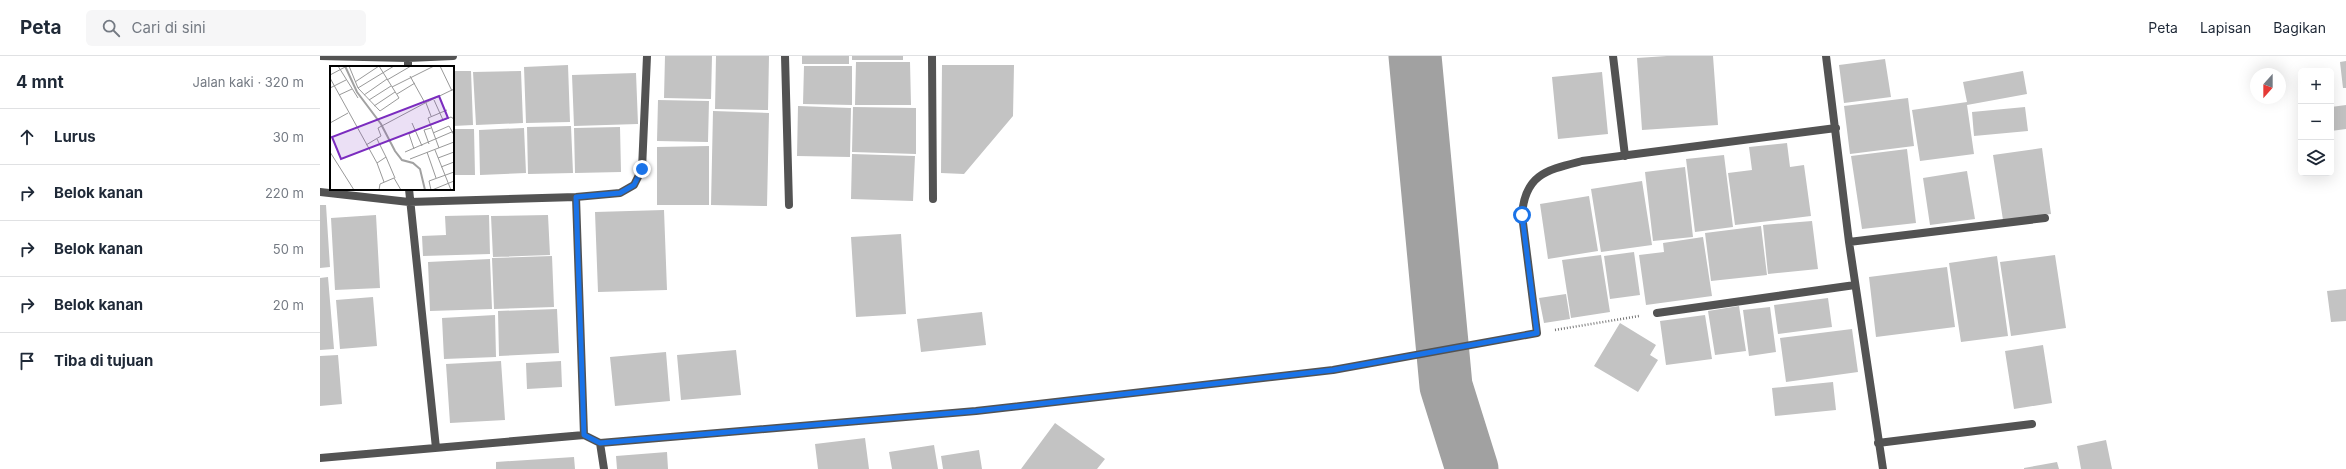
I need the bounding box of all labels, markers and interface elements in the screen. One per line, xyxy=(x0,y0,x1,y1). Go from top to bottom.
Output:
search box xyxy=(86,10,366,46)
text: Peta xyxy=(20,16,62,39)
icon: search xyxy=(100,17,122,39)
text: Cari di sini xyxy=(132,18,206,37)
text: Peta xyxy=(2148,19,2178,36)
text: Lapisan xyxy=(2200,19,2251,36)
text: Bagikan xyxy=(2273,19,2326,36)
inset map xyxy=(330,66,454,190)
north arrow xyxy=(2250,68,2286,104)
map controls xyxy=(2298,68,2334,176)
button: + xyxy=(2298,68,2334,104)
text: 4 mnt xyxy=(16,72,64,92)
text: Jalan kaki · 320 m xyxy=(193,74,304,90)
button: − xyxy=(2298,104,2334,140)
icon: ahead xyxy=(16,126,38,148)
text: Lurus xyxy=(54,127,96,146)
text: 30 m xyxy=(273,129,304,145)
button: layers xyxy=(2298,140,2334,176)
route end xyxy=(633,160,651,178)
icon: right xyxy=(16,182,38,204)
text: Belok kanan xyxy=(54,183,143,202)
text: 220 m xyxy=(265,185,304,201)
route start xyxy=(1513,206,1531,224)
icon: right xyxy=(16,238,38,260)
text: Belok kanan xyxy=(54,239,143,258)
text: 50 m xyxy=(273,241,304,257)
icon: right xyxy=(16,294,38,316)
text: Belok kanan xyxy=(54,295,143,314)
text: 20 m xyxy=(273,297,304,313)
icon: arrive xyxy=(16,350,38,372)
text: Tiba di tujuan xyxy=(54,351,153,370)

